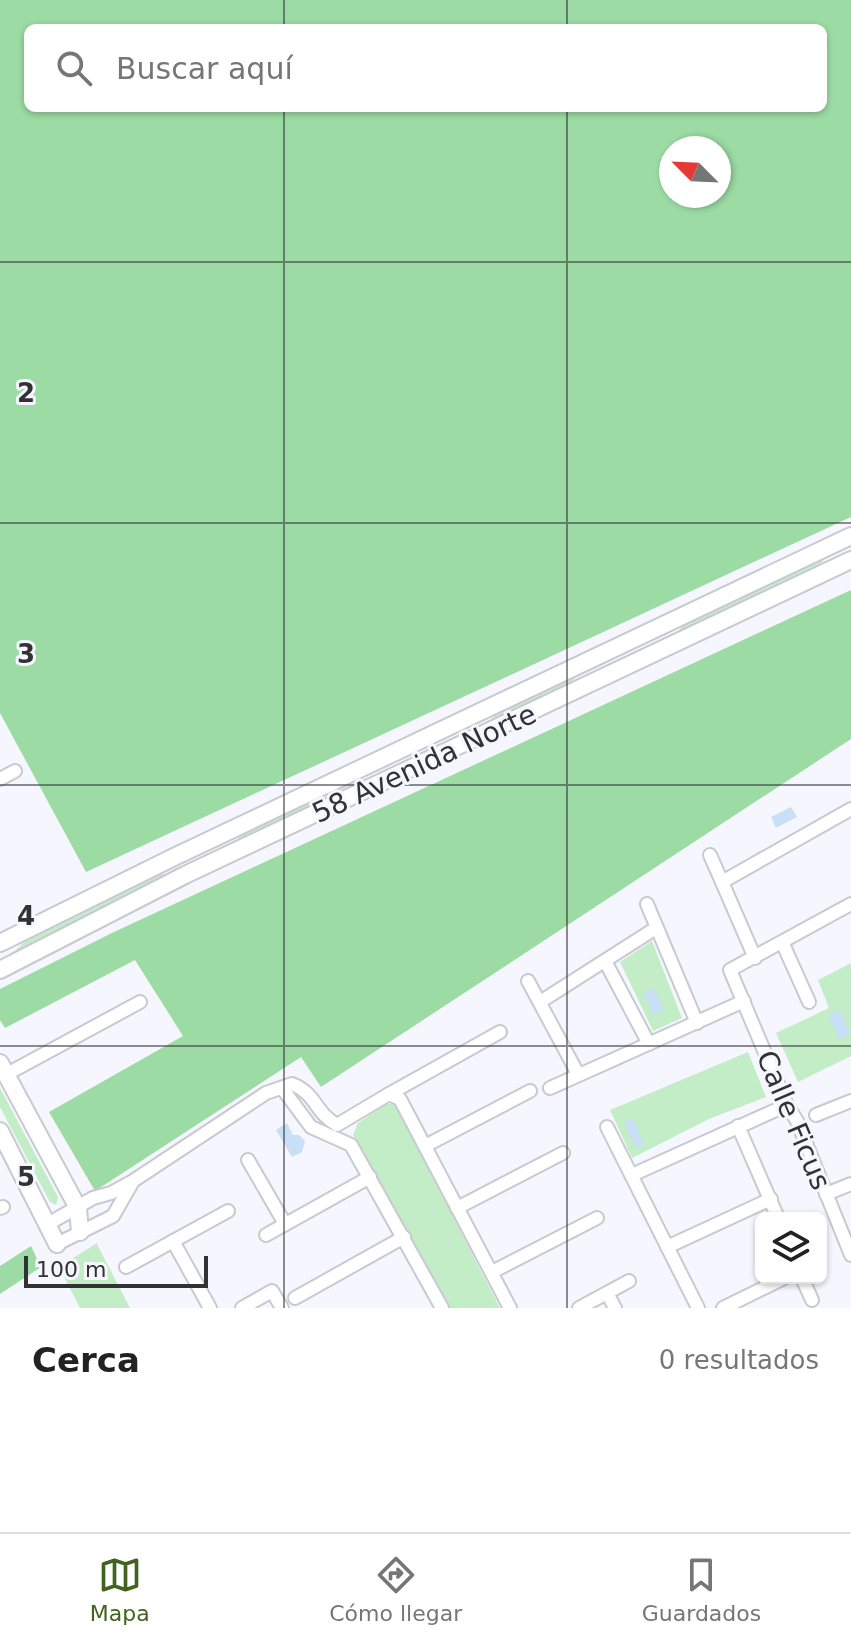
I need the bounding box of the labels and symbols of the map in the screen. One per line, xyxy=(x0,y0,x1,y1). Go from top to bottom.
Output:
north arrow xyxy=(659,136,731,208)
text: 2 xyxy=(17,378,35,408)
text: 3 xyxy=(17,639,35,669)
street label: 58 Avenida Norte xyxy=(307,697,541,830)
text: 4 xyxy=(17,901,35,931)
street label: Calle Ficus xyxy=(749,1046,838,1195)
text: 5 xyxy=(17,1162,35,1192)
scale bar xyxy=(24,1252,208,1288)

